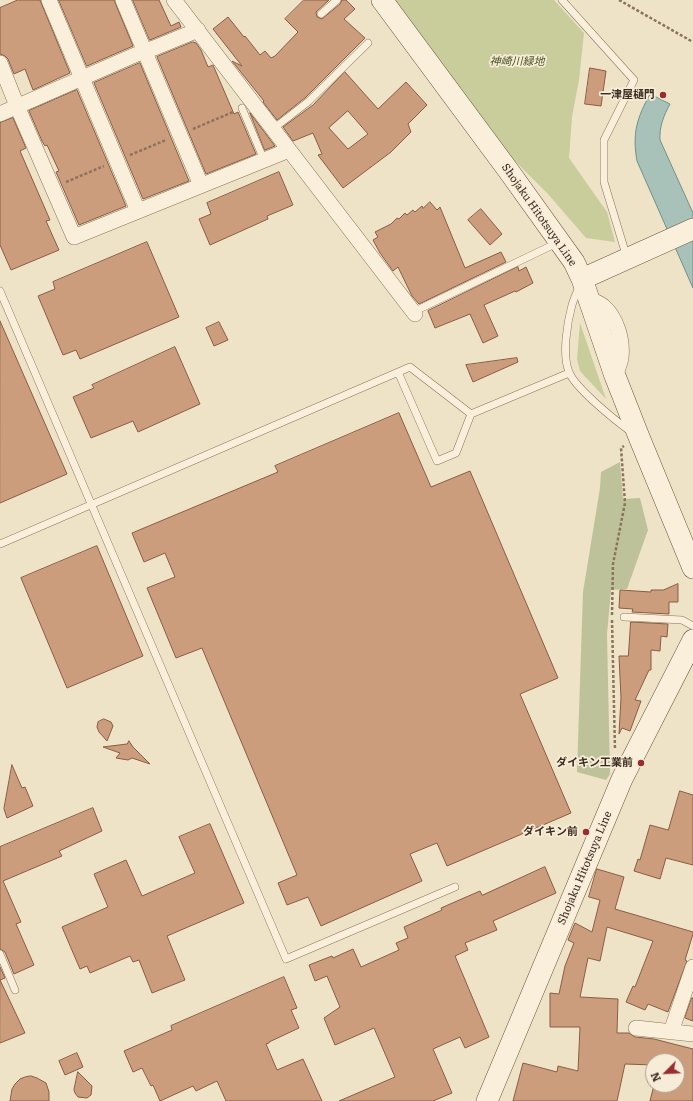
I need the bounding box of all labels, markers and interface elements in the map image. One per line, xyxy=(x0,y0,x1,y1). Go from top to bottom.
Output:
park label: 神崎川緑地 xyxy=(490,55,544,69)
place label: 一津屋樋門 xyxy=(600,88,655,102)
marker: 一津屋樋門 xyxy=(658,90,668,100)
street label: Shojaku Hitotsuya Line xyxy=(499,161,579,269)
place label: ダイキン工業前 xyxy=(556,756,633,770)
marker: ダイキン工業前 xyxy=(636,758,646,768)
street label: Shojaku Hitotsuya Line xyxy=(555,809,615,927)
place label: ダイキン前 xyxy=(523,825,578,839)
marker: ダイキン前 xyxy=(581,827,591,837)
north arrow xyxy=(645,1053,685,1093)
text: N xyxy=(646,1070,664,1085)

